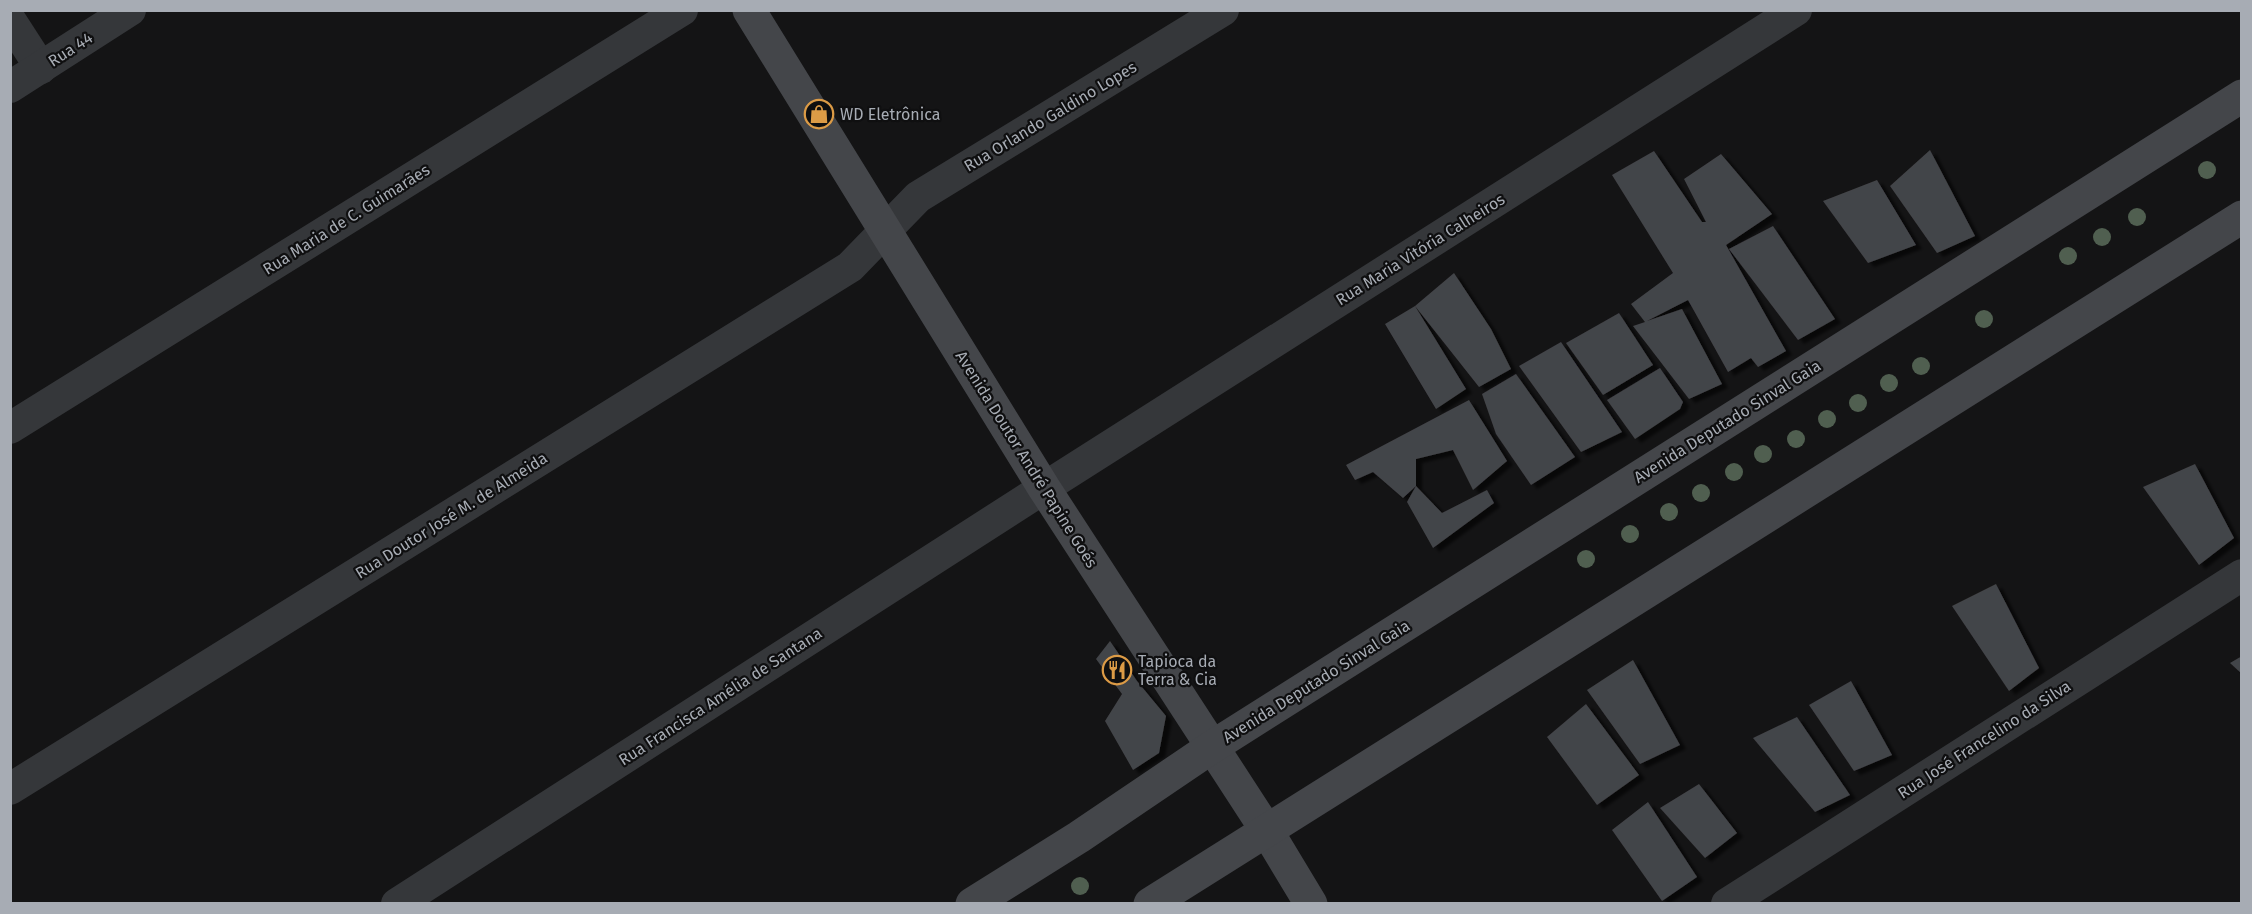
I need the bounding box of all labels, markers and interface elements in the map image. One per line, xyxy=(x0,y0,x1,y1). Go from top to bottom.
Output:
street label: Rua 44 xyxy=(45,28,96,71)
street label: Rua Orlando Galdino Lopes xyxy=(961,57,1140,176)
shop icon: WD Eletrônica xyxy=(803,98,835,130)
place label: WD Eletrônica xyxy=(840,105,940,124)
street label: Rua Maria de C. Guimarães xyxy=(259,160,433,279)
street label: Rua Maria Vitória Calheiros xyxy=(1332,189,1508,309)
street label: Avenida Doutor André Papine Goés xyxy=(952,347,1101,571)
street label: Avenida Deputado Sinval Gaia xyxy=(1630,356,1824,487)
street label: Rua Doutor José M. de Almeida xyxy=(352,448,551,583)
street label: Avenida Deputado Sinval Gaia xyxy=(1219,616,1413,747)
street label: Rua Francisca Amélia de Santana xyxy=(615,623,825,769)
place label: Tapioca da Terra & Cia xyxy=(1138,652,1217,689)
restaurant icon: Tapioca da Terra & Cia xyxy=(1101,654,1133,686)
street label: Rua José Francelino da Silva xyxy=(1894,676,2074,803)

